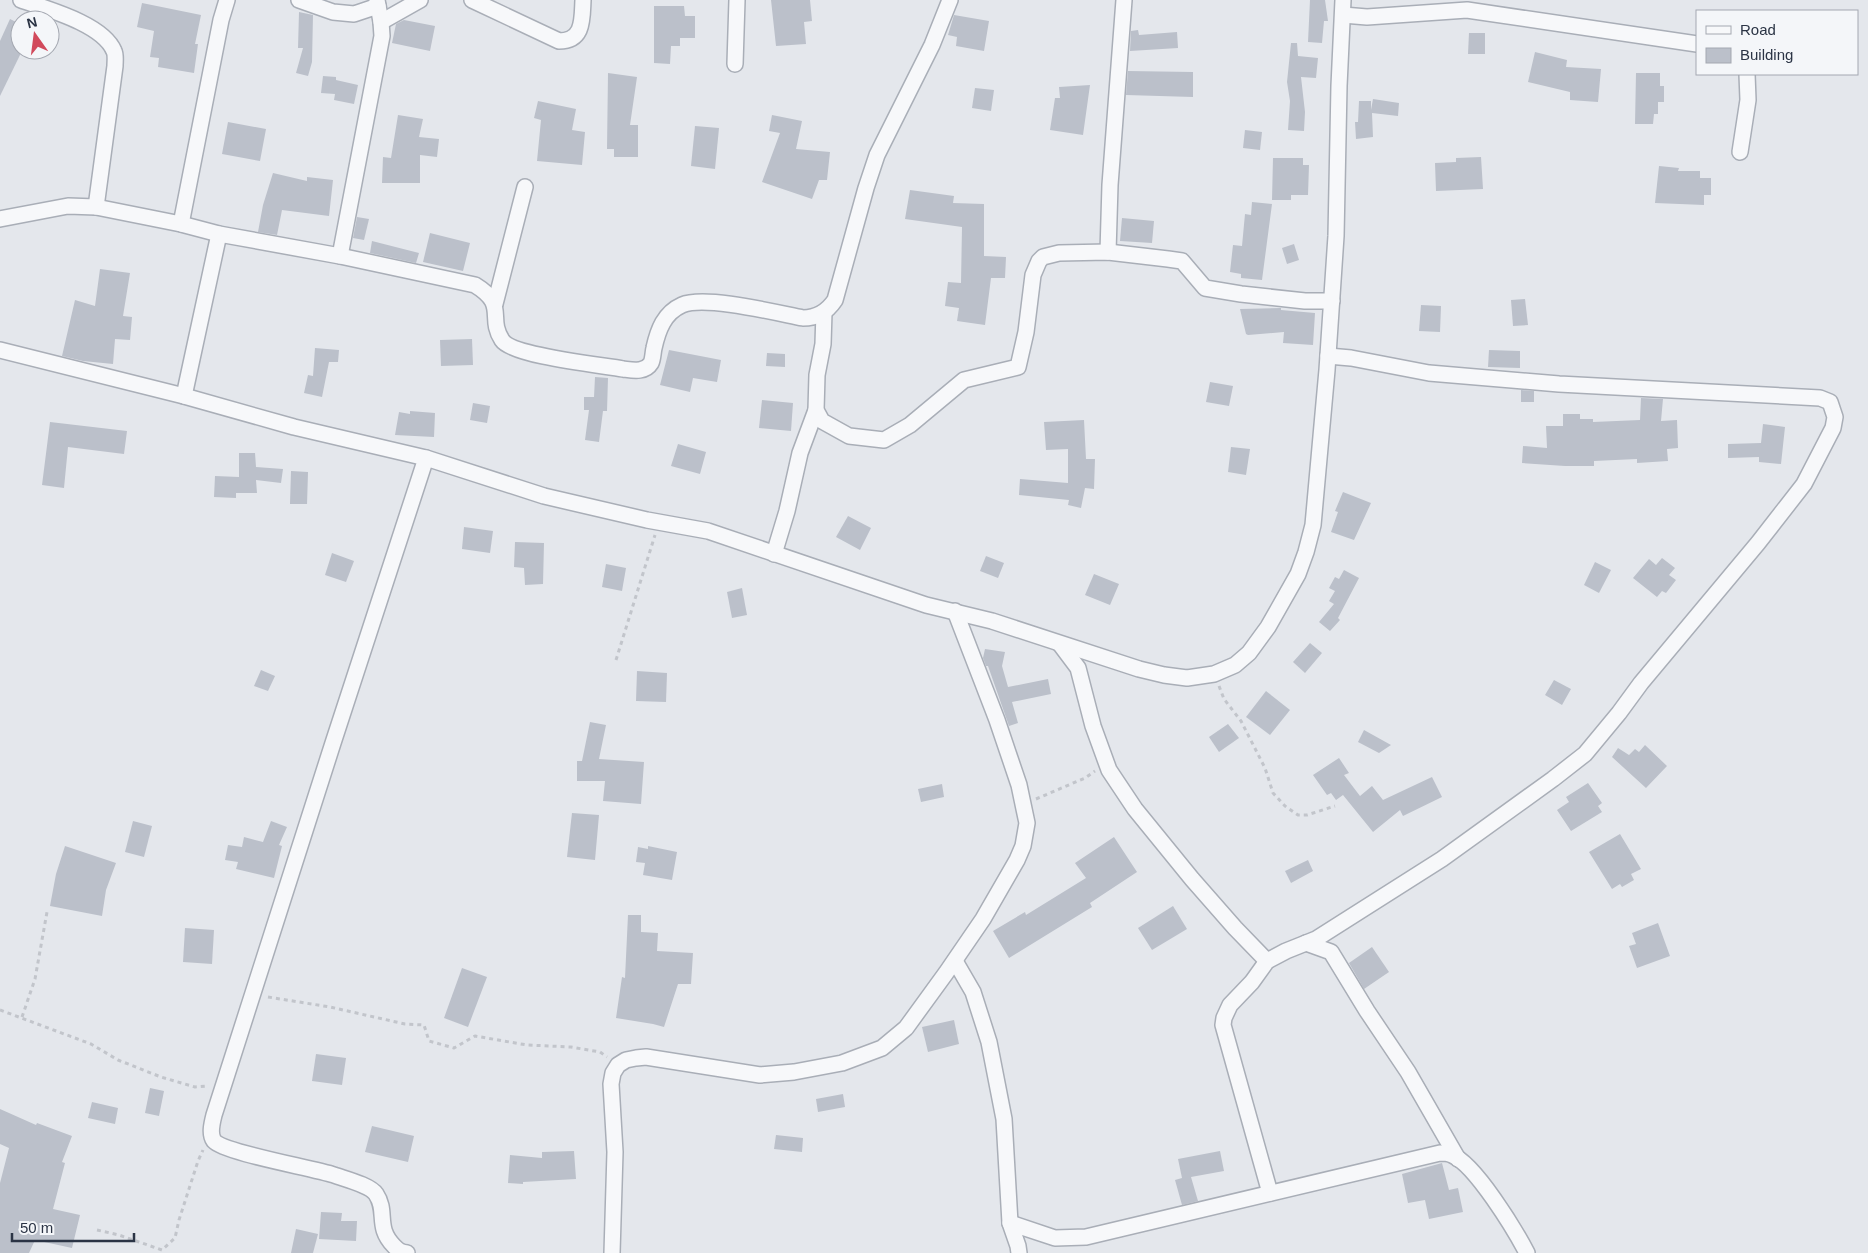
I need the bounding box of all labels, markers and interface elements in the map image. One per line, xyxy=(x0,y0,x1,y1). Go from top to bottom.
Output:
north arrow xyxy=(10,10,60,60)
legend xyxy=(1696,10,1858,75)
text: N xyxy=(25,13,39,31)
text: Road xyxy=(1740,21,1776,38)
text: Building xyxy=(1740,46,1793,63)
scale bar xyxy=(12,1210,135,1242)
text: 50 m xyxy=(20,1219,53,1236)

